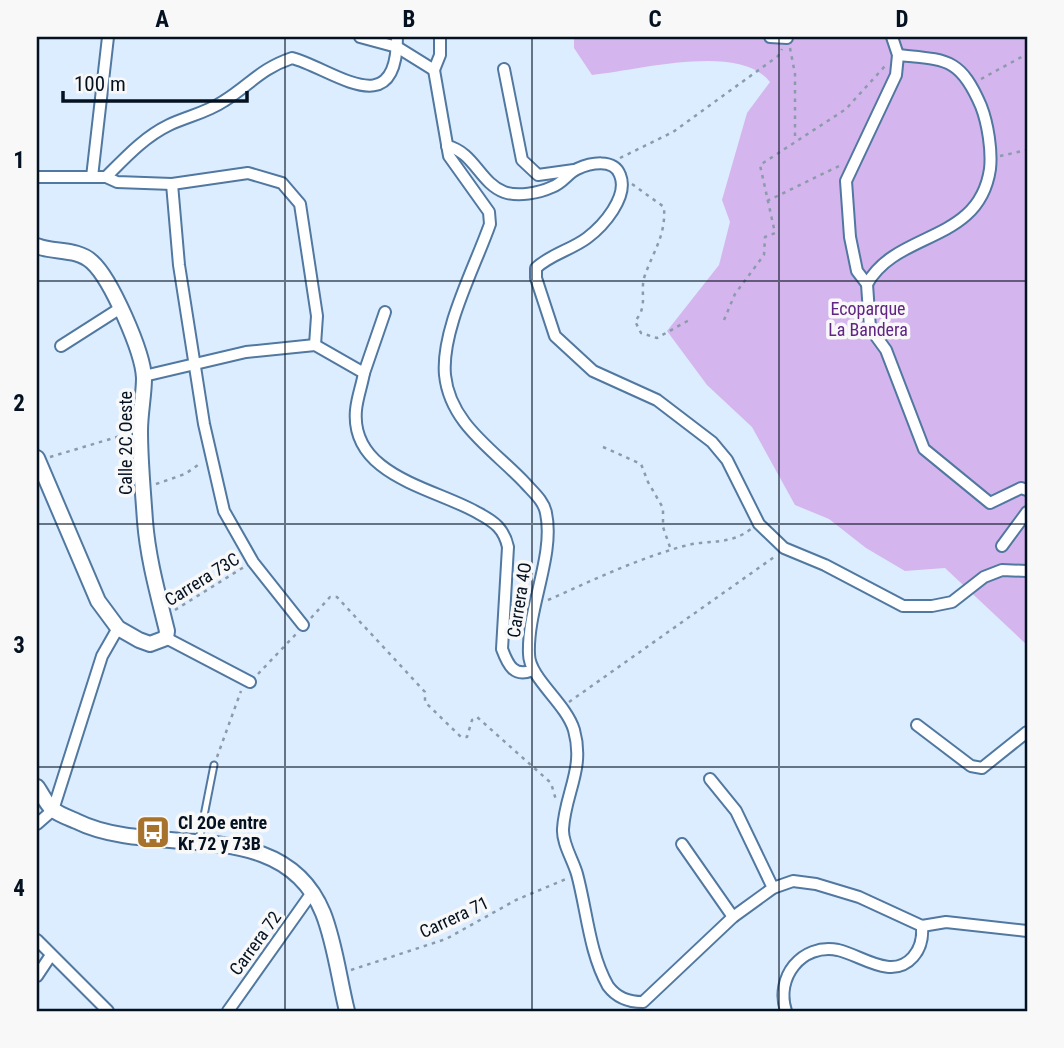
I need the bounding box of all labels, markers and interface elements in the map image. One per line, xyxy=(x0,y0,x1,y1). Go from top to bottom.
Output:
text: A xyxy=(155,6,169,33)
text: B xyxy=(403,6,415,33)
text: C xyxy=(648,6,662,33)
text: D xyxy=(896,6,909,33)
scale bar xyxy=(63,60,247,104)
text: 100 m xyxy=(74,72,126,96)
text: 1 xyxy=(13,147,25,174)
park label: Ecoparque La Bandera xyxy=(828,298,908,340)
text: 2 xyxy=(13,390,25,417)
street label: Calle 2C Oeste xyxy=(115,391,136,495)
street label: Carrera 73C xyxy=(161,548,243,610)
street label: Carrera 4O xyxy=(503,561,535,639)
text: 3 xyxy=(13,632,25,659)
place label: Cl 2Oe entre Kr 72 y 73B xyxy=(178,812,267,854)
bus stop icon: Cl 2Oe entre Kr 72 y 73B xyxy=(134,813,172,851)
text: 4 xyxy=(13,875,25,902)
street label: Carrera 71 xyxy=(416,892,492,942)
street label: Carrera 72 xyxy=(225,907,285,979)

